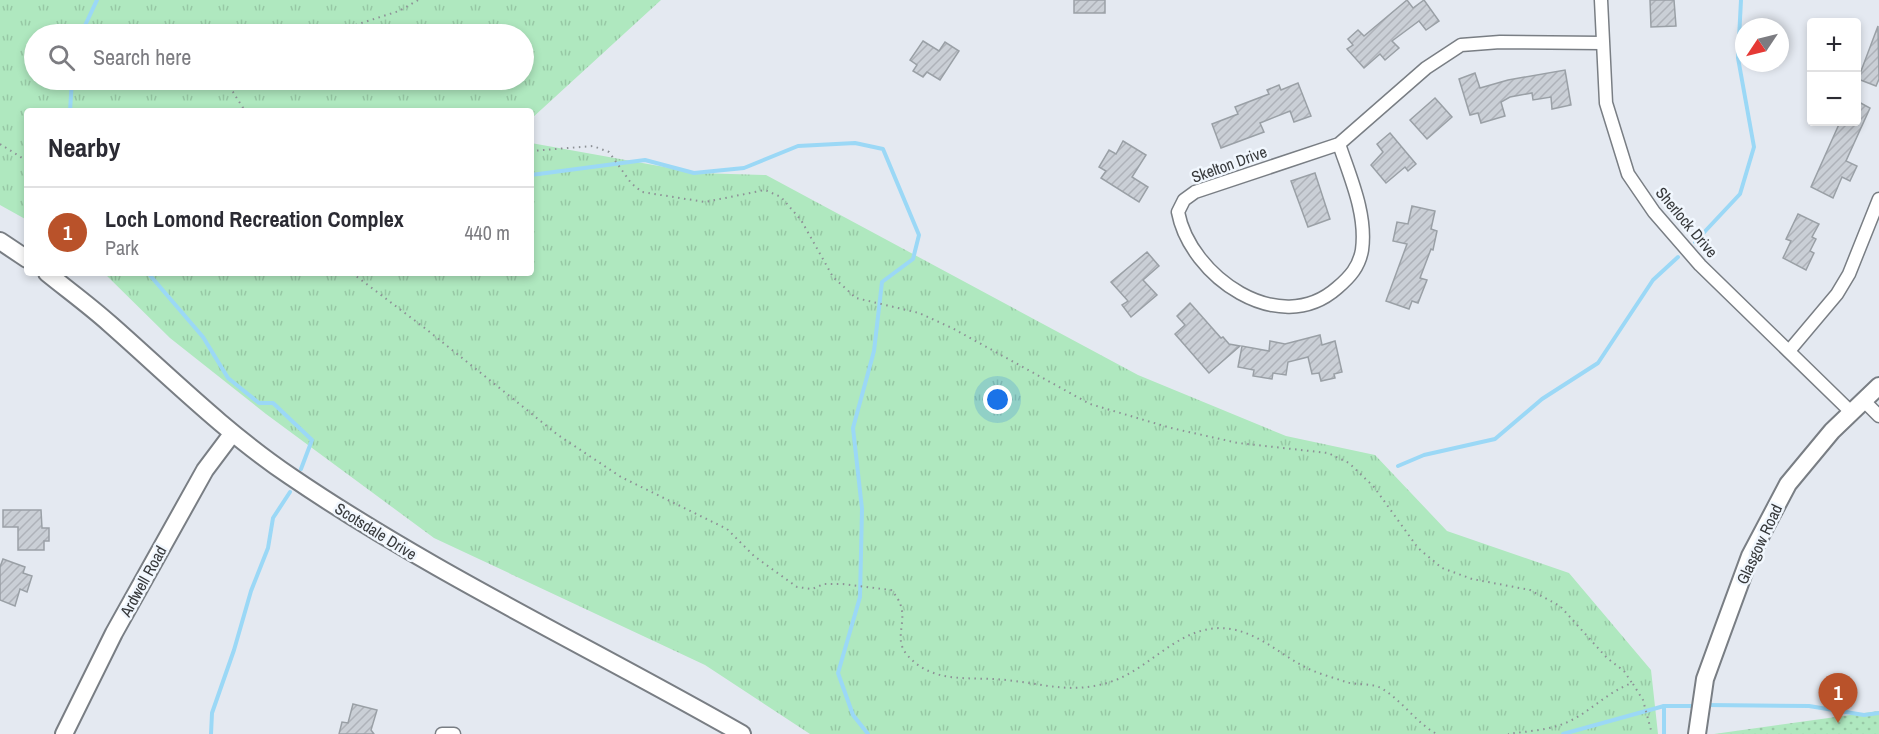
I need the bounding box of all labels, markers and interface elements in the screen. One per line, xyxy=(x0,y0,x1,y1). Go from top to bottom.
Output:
north arrow xyxy=(1735,18,1789,72)
map controls xyxy=(1807,18,1861,126)
button: + xyxy=(1807,18,1861,72)
search box xyxy=(24,24,534,90)
icon: search xyxy=(45,41,78,74)
text: Search here xyxy=(93,42,191,72)
button: − xyxy=(1807,72,1861,126)
text: Nearby xyxy=(48,130,120,165)
street label: Skelton Drive xyxy=(1188,140,1270,188)
street label: Sherlock Drive xyxy=(1651,182,1723,262)
text: Loch Lomond Recreation Complex xyxy=(105,204,404,234)
text: 1 xyxy=(63,219,72,246)
text: 440 m xyxy=(464,219,510,246)
text: Park xyxy=(105,234,139,261)
your location xyxy=(983,385,1012,414)
street label: Scotsdale Drive xyxy=(331,497,421,565)
street label: Glasgow Road xyxy=(1731,500,1787,588)
street label: Ardwell Road xyxy=(114,542,172,621)
pin: 1 xyxy=(1818,674,1858,723)

